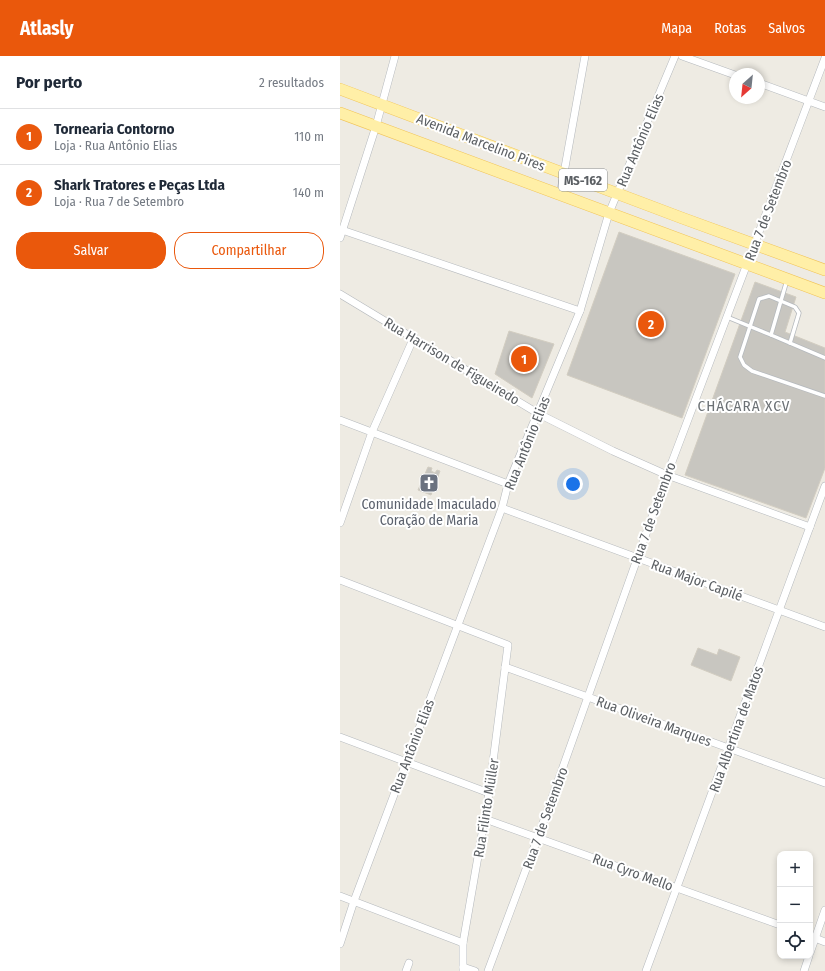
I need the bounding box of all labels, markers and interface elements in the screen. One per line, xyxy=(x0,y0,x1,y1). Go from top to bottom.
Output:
text: Atlasly xyxy=(20,17,74,40)
text: Mapa xyxy=(661,20,692,37)
text: Rotas xyxy=(714,20,746,37)
text: Salvos xyxy=(768,20,805,37)
north arrow xyxy=(729,68,765,104)
text: Por perto xyxy=(16,72,82,93)
text: 2 resultados xyxy=(259,75,324,90)
street label: Rua Antônio Elias xyxy=(613,91,668,189)
street label: Avenida Marcelino Pires xyxy=(414,110,548,175)
text: Tornearia Contorno xyxy=(54,120,175,138)
text: 1 xyxy=(26,129,32,144)
text: 110 m xyxy=(294,129,324,144)
text: Loja · Rua Antônio Elias xyxy=(54,138,177,153)
street label: Rua 7 de Setembro xyxy=(741,157,796,263)
road number: MS-162 xyxy=(559,169,607,191)
text: Shark Tratores e Peças Ltda xyxy=(54,176,225,194)
text: 2 xyxy=(26,185,32,200)
text: 140 m xyxy=(293,185,324,200)
text: Loja · Rua 7 de Setembro xyxy=(54,194,184,209)
button: Salvar xyxy=(16,232,166,269)
button: Compartilhar xyxy=(174,232,324,269)
pin: 2 xyxy=(638,309,664,339)
street label: Rua Harrison de Figueiredo xyxy=(381,314,523,409)
pin: 1 xyxy=(511,344,537,374)
street label: Rua Antônio Elias xyxy=(501,394,554,493)
district label: CHÁCARA XCV xyxy=(698,397,790,415)
street label: Rua 7 de Setembro xyxy=(627,460,680,566)
church icon: Comunidade Imaculado Coração de Maria xyxy=(418,472,440,494)
your location xyxy=(563,474,583,494)
place label: Comunidade Imaculado Coração de Maria xyxy=(361,496,497,529)
street label: Rua Major Capilé xyxy=(649,556,745,605)
street label: Rua Albertina de Matos xyxy=(706,664,767,795)
street label: Rua Oliveira Marques xyxy=(594,693,714,750)
street label: Rua Antônio Elias xyxy=(387,697,438,796)
street label: Rua Filinto Müller xyxy=(470,757,503,859)
street label: Rua 7 de Setembro xyxy=(519,765,572,871)
street label: Rua Cyro Mello xyxy=(590,850,675,895)
map controls xyxy=(777,851,813,959)
button: + xyxy=(777,851,813,887)
button: − xyxy=(777,887,813,923)
button: locate xyxy=(777,923,813,959)

